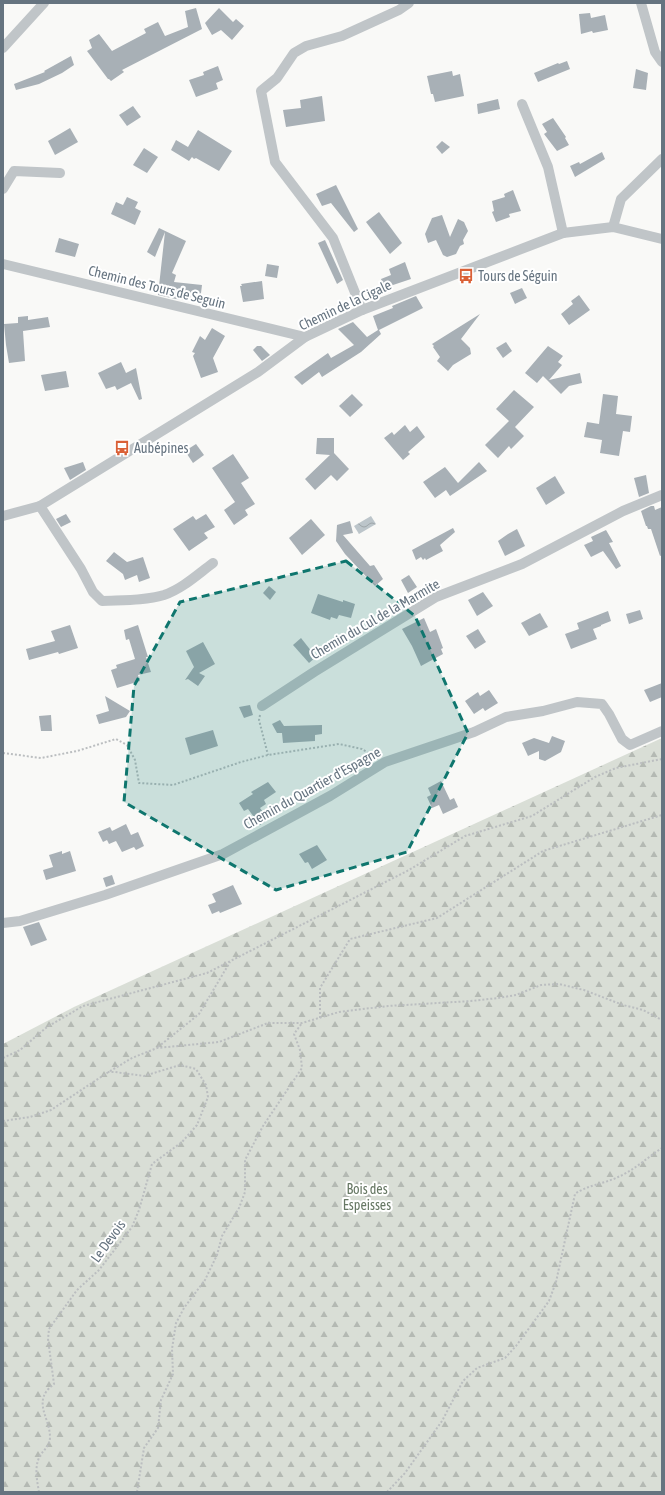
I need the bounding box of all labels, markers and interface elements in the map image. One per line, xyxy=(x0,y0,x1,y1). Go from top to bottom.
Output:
street label: Chemin des Tours de Seguin xyxy=(87,262,227,312)
bus stop icon: Tours de Séguin xyxy=(457,267,475,285)
place label: Tours de Séguin xyxy=(478,268,558,284)
street label: Chemin de la Cigale xyxy=(296,277,394,333)
bus stop icon: Aubépines xyxy=(113,439,131,457)
place label: Aubépines xyxy=(134,440,189,456)
street label: Chemin du Cul de la Marmite xyxy=(308,576,442,662)
street label: Chemin du Quartier d'Espagne xyxy=(241,744,383,832)
park label: Bois des Espeisses xyxy=(343,1181,391,1213)
street label: Le Devois xyxy=(87,1217,129,1265)

